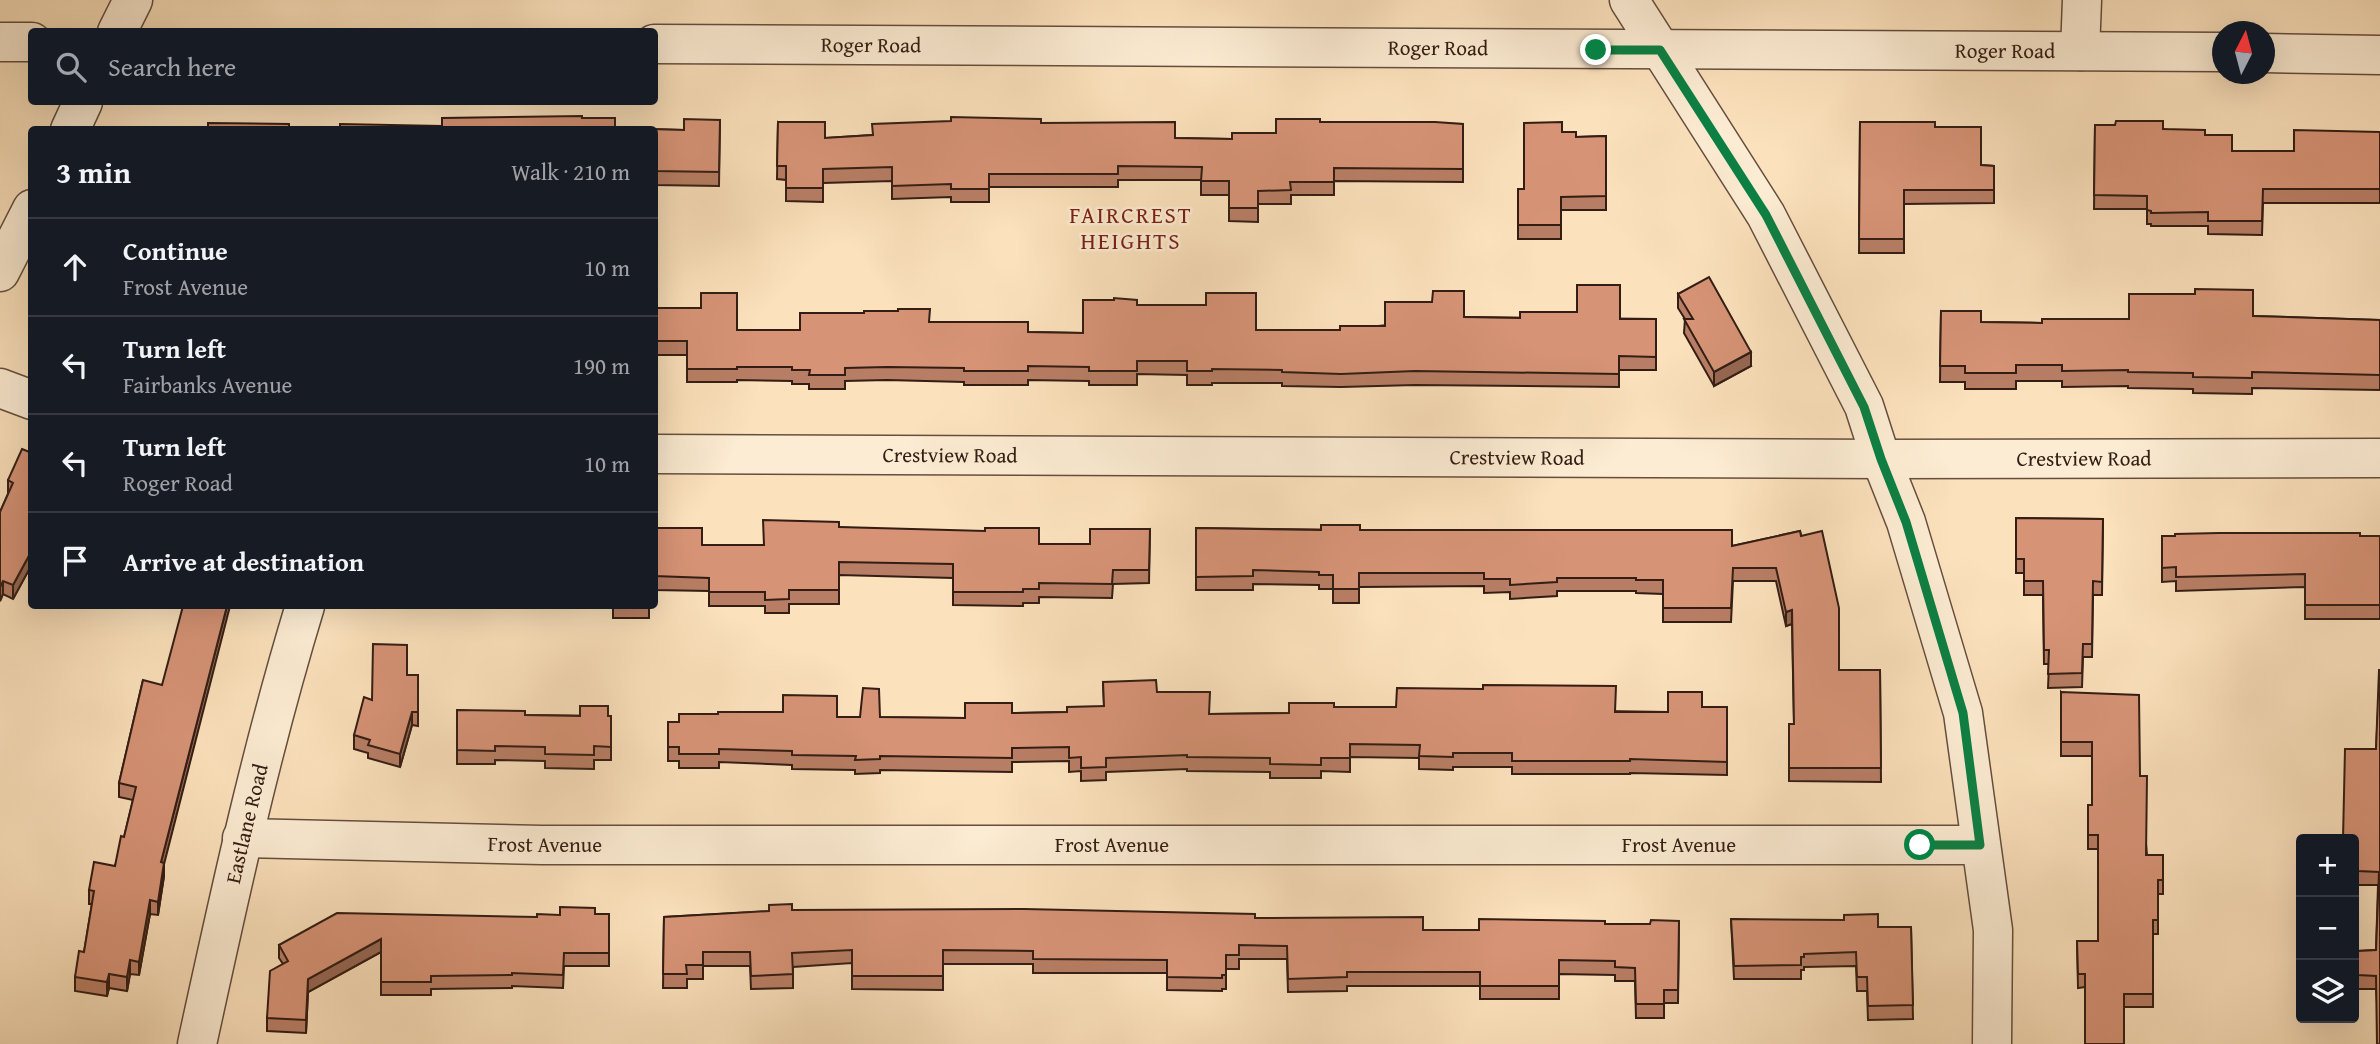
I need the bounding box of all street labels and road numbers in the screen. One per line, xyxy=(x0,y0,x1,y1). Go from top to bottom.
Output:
street label: Roger Road xyxy=(821,29,922,60)
street label: Roger Road xyxy=(1388,32,1489,63)
street label: Roger Road xyxy=(1955,35,2056,66)
street label: Crestview Road xyxy=(882,439,1018,470)
street label: Crestview Road xyxy=(1449,441,1585,473)
street label: Crestview Road xyxy=(2016,442,2152,474)
street label: Eastlane Road xyxy=(217,759,276,886)
street label: Frost Avenue xyxy=(487,828,602,860)
street label: Frost Avenue xyxy=(1055,829,1169,860)
street label: Frost Avenue xyxy=(1622,829,1736,860)

